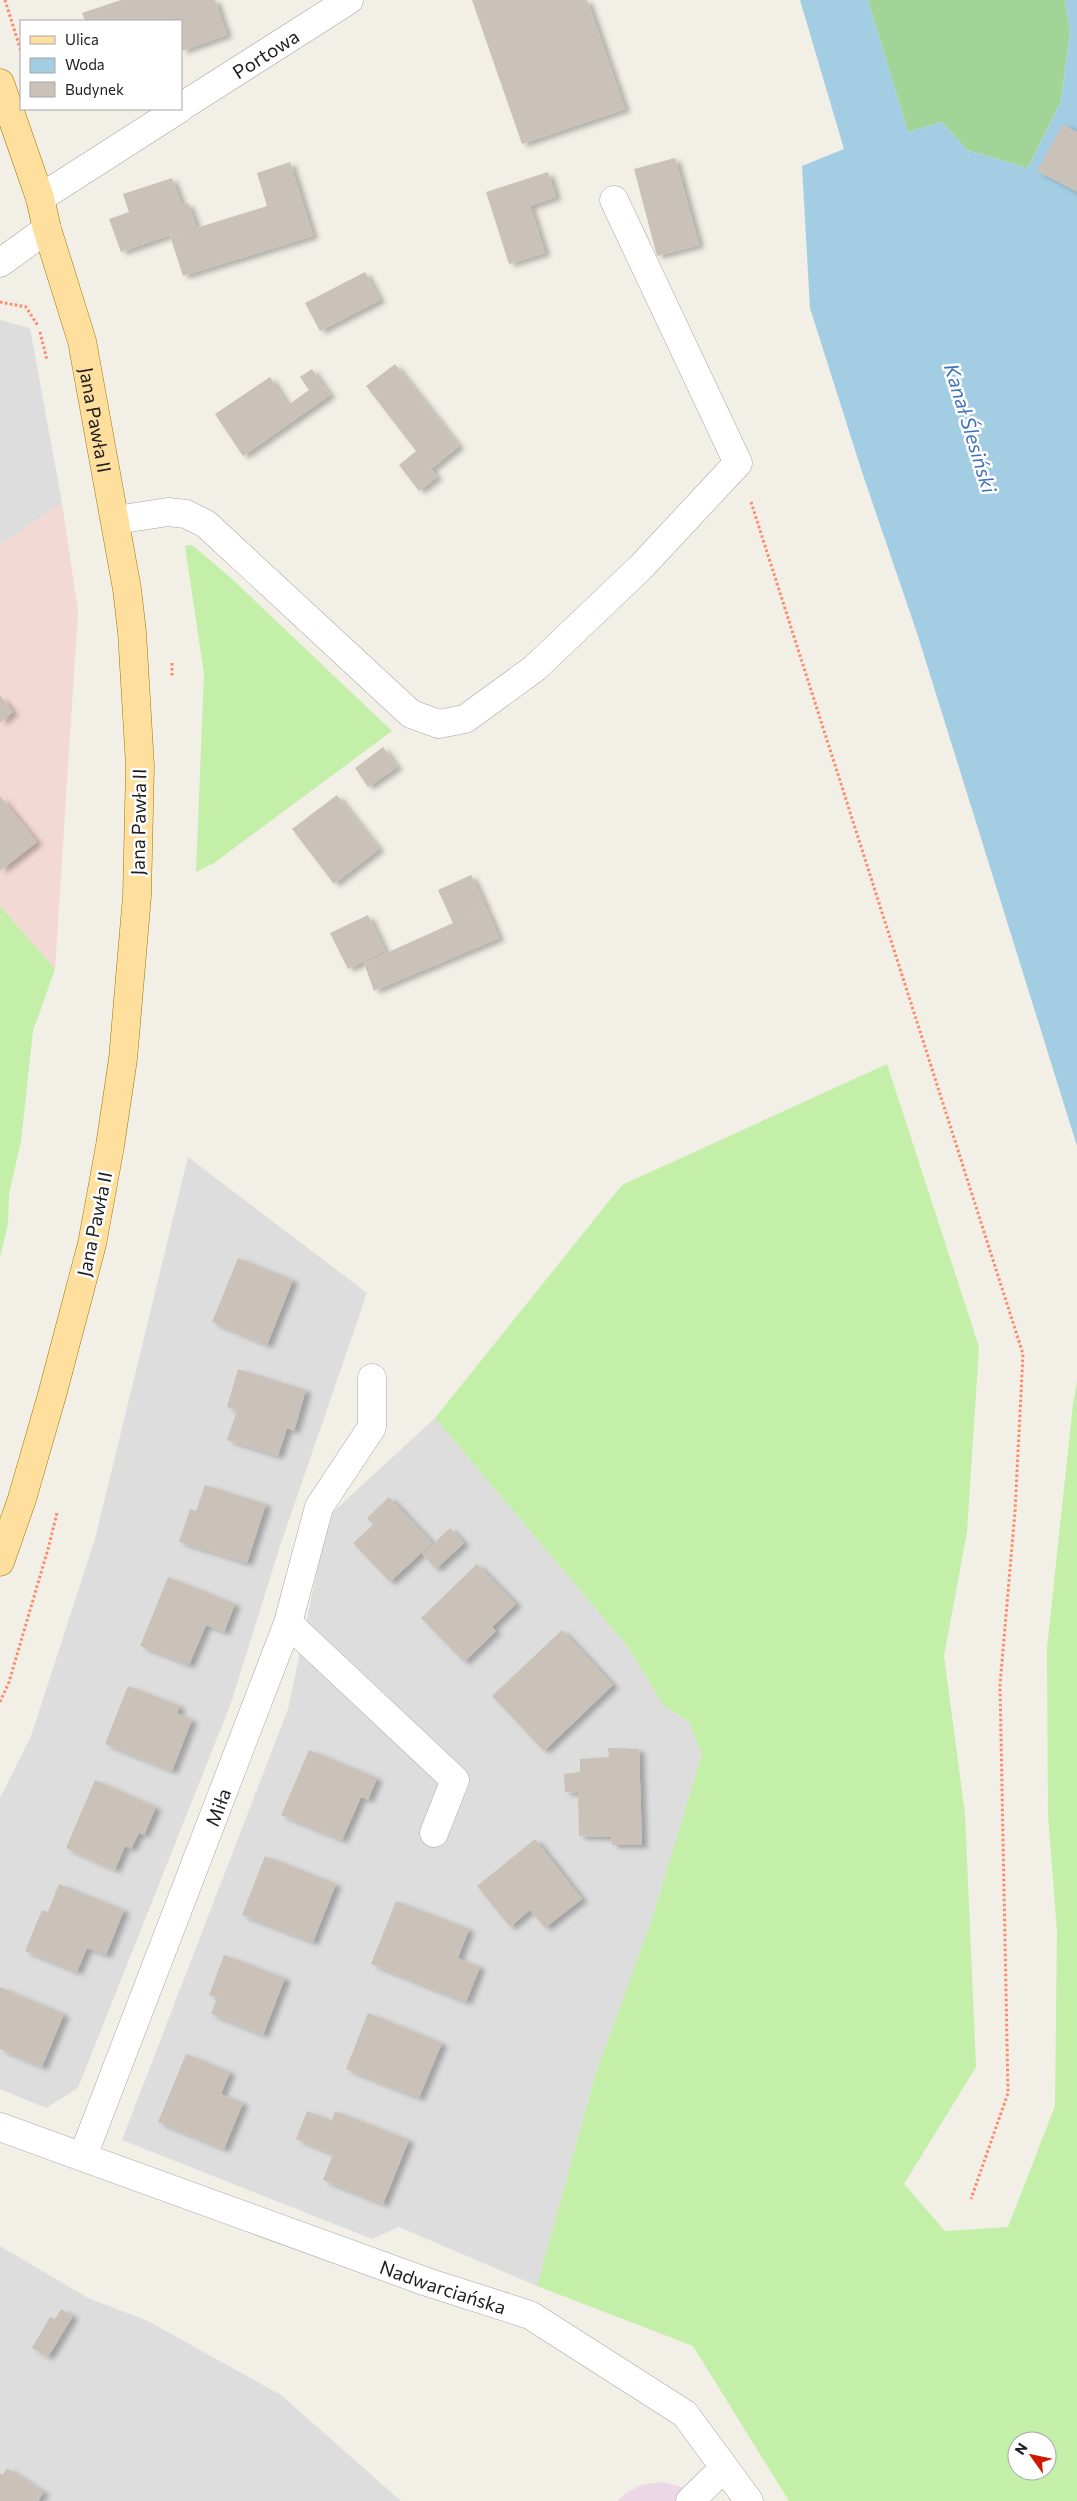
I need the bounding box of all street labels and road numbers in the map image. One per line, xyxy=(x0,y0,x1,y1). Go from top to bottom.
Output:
street label: Portowa xyxy=(228,24,303,83)
street label: Jana Pawła II xyxy=(75,365,117,474)
street label: Jana Pawła II xyxy=(126,768,150,876)
street label: Jana Pawła II xyxy=(72,1169,116,1279)
street label: Miła xyxy=(200,1785,235,1829)
street label: Nadwarciańska xyxy=(377,2254,509,2318)

